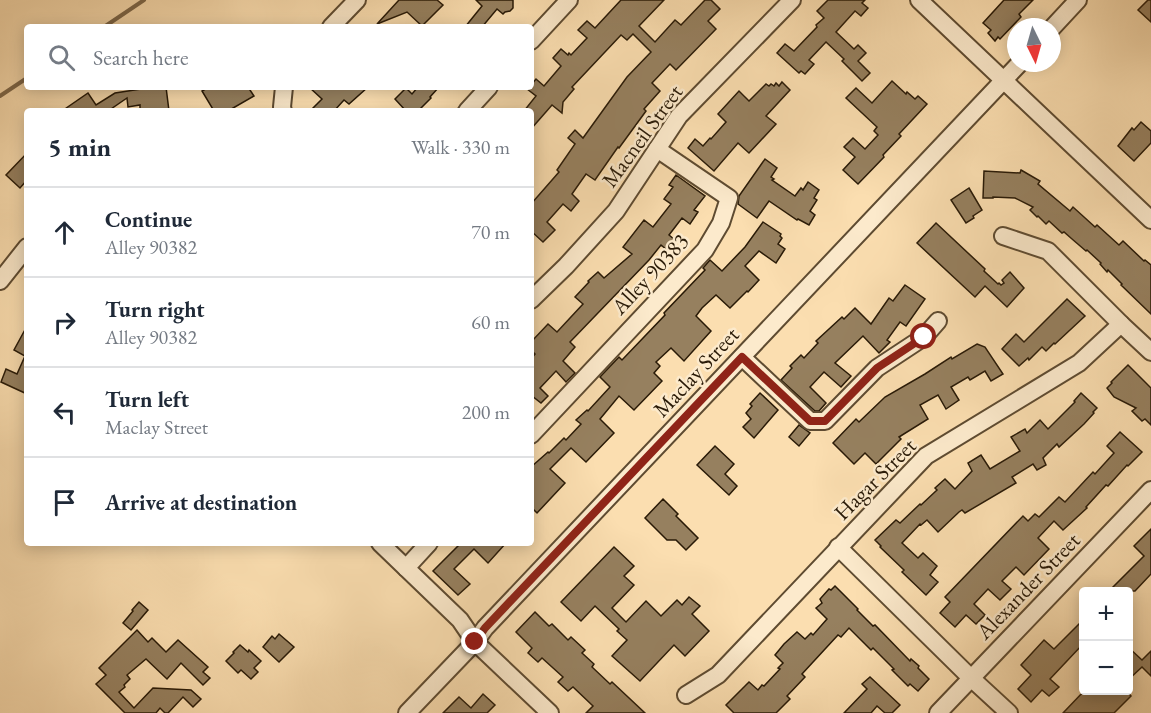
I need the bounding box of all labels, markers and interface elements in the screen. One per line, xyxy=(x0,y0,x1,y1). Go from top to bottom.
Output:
north arrow xyxy=(1007,18,1061,72)
search box xyxy=(24,24,534,90)
icon: search xyxy=(45,41,78,74)
text: Search here xyxy=(93,43,188,72)
street label: Macneil Street xyxy=(595,79,689,193)
text: 5 min xyxy=(48,130,111,164)
text: Walk · 330 m xyxy=(411,134,510,160)
text: Continue xyxy=(105,205,192,234)
icon: ahead xyxy=(48,216,81,249)
text: 70 m xyxy=(471,219,510,245)
street label: Alley 90383 xyxy=(604,227,695,322)
text: Alley 90382 xyxy=(105,234,197,260)
text: Turn right xyxy=(105,295,204,324)
icon: right xyxy=(48,306,81,339)
text: 60 m xyxy=(471,309,510,335)
street label: Maclay Street xyxy=(647,321,745,423)
route start xyxy=(910,323,936,349)
text: Alley 90382 xyxy=(105,324,197,350)
text: Turn left xyxy=(105,385,189,414)
icon: left xyxy=(48,396,81,429)
text: 200 m xyxy=(462,399,510,425)
text: Maclay Street xyxy=(105,414,208,440)
street label: Hagar Street xyxy=(828,432,922,526)
icon: arrive xyxy=(48,486,81,519)
text: Arrive at destination xyxy=(105,488,297,517)
street label: Alexander Street xyxy=(969,526,1086,646)
map controls xyxy=(1079,587,1133,695)
button: + xyxy=(1079,587,1133,641)
route end xyxy=(461,628,487,654)
button: − xyxy=(1079,641,1133,695)

